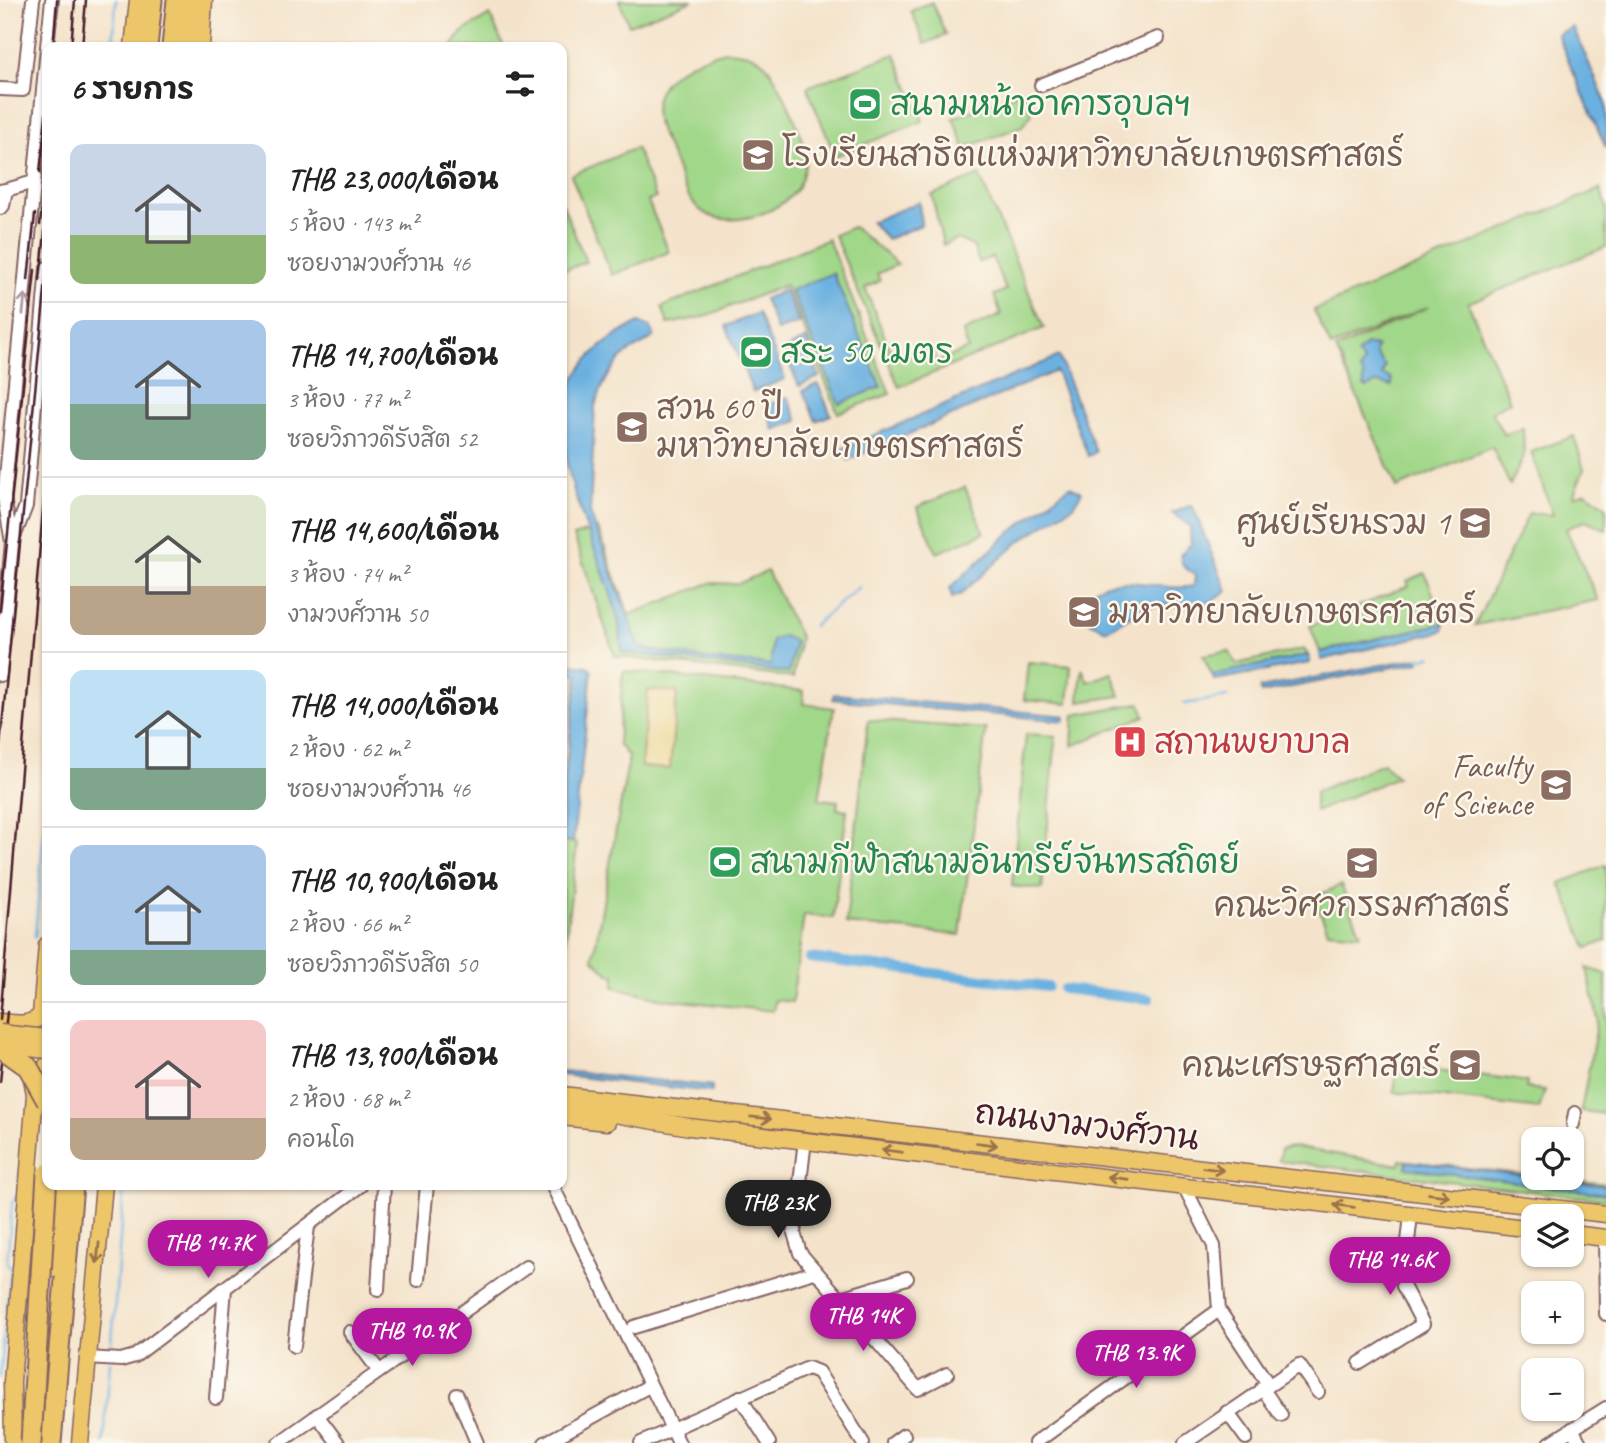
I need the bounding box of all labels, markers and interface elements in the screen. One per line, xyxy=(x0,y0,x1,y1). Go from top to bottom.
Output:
icon: filters xyxy=(501,65,539,103)
text: 6 รายการ xyxy=(70,70,194,108)
place label: สนามหน้าอาคารอุบลฯ xyxy=(890,82,1192,128)
sports icon: สนามหน้าอาคารอุบลฯ xyxy=(846,85,884,123)
place label: โรงเรียนสาธิตแห่งมหาวิทยาลัยเกษตรศาสตร์ xyxy=(782,132,1404,176)
school or university icon: โรงเรียนสาธิตแห่งมหาวิทยาลัยเกษตรศาสตร์ xyxy=(739,136,777,174)
text: THB 23,000/เดือน xyxy=(287,160,499,198)
icon: home xyxy=(126,172,210,256)
text: 5 ห้อง · 143 m² xyxy=(287,209,418,238)
text: ซอยงามวงศ์วาน 46 xyxy=(287,249,470,278)
one-way arrow xyxy=(17,294,30,316)
place label: สระ 50 เมตร xyxy=(780,331,953,373)
sports icon: สระ 50 เมตร xyxy=(737,333,775,371)
text: THB 14,700/เดือน xyxy=(287,336,499,374)
icon: home xyxy=(126,348,210,432)
text: 3 ห้อง · 77 m² xyxy=(287,385,407,414)
place label: สวน 60 ปี มหาวิทยาลัยเกษตรศาสตร์ xyxy=(656,387,1024,467)
school or university icon: สวน 60 ปี มหาวิทยาลัยเกษตรศาสตร์ xyxy=(613,408,651,446)
text: ซอยวิภาวดีรังสิต 52 xyxy=(287,425,477,454)
place label: ศูนย์เรียนรวม 1 xyxy=(1237,501,1452,547)
school or university icon: ศูนย์เรียนรวม 1 xyxy=(1456,504,1494,542)
text: THB 14,600/เดือน xyxy=(287,511,499,549)
icon: home xyxy=(126,523,210,607)
text: 3 ห้อง · 74 m² xyxy=(287,560,407,589)
place label: มหาวิทยาลัยเกษตรศาสตร์ xyxy=(1108,590,1476,633)
school or university icon: มหาวิทยาลัยเกษตรศาสตร์ xyxy=(1065,593,1103,631)
text: งามวงศ์วาน 50 xyxy=(287,600,427,629)
text: THB 14,000/เดือน xyxy=(287,686,499,724)
icon: home xyxy=(126,698,210,782)
place label: สถานพยาบาล xyxy=(1154,721,1350,763)
hospital icon: สถานพยาบาล xyxy=(1111,723,1149,761)
text: 2 ห้อง · 62 m² xyxy=(287,735,407,764)
place label: Faculty of Science xyxy=(1421,745,1535,825)
school or university icon: Faculty of Science xyxy=(1537,766,1575,804)
text: ซอยงามวงศ์วาน 46 xyxy=(287,775,470,804)
place label: สนามกีฬาสนามอินทรีย์จันทรสถิตย์ xyxy=(750,840,1240,883)
sports icon: สนามกีฬาสนามอินทรีย์จันทรสถิตย์ xyxy=(706,843,744,881)
school or university icon: คณะวิศวกรรมศาสตร์ xyxy=(1343,844,1381,882)
text: THB 10,900/เดือน xyxy=(287,861,498,899)
icon: home xyxy=(126,873,210,957)
place label: คณะวิศวกรรมศาสตร์ xyxy=(1214,883,1510,926)
text: 2 ห้อง · 66 m² xyxy=(287,910,407,939)
text: ซอยวิภาวดีรังสิต 50 xyxy=(287,950,477,979)
text: THB 13,900/เดือน xyxy=(287,1036,498,1074)
place label: คณะเศรษฐศาสตร์ xyxy=(1182,1043,1440,1087)
school or university icon: คณะเศรษฐศาสตร์ xyxy=(1446,1046,1484,1084)
icon: home xyxy=(126,1048,210,1132)
text: 2 ห้อง · 68 m² xyxy=(287,1085,407,1114)
street label: ถนนงามวงศ์วาน xyxy=(973,1089,1202,1160)
one-way arrow xyxy=(749,1111,771,1124)
text: คอนโด xyxy=(287,1125,355,1154)
map controls xyxy=(1521,1127,1584,1421)
button: locate xyxy=(1521,1127,1584,1190)
one-way arrow xyxy=(975,1137,997,1150)
one-way arrow xyxy=(881,1144,904,1157)
one-way arrow xyxy=(1201,1163,1223,1176)
one-way arrow xyxy=(1107,1171,1130,1184)
pin: THB 23K xyxy=(713,1180,843,1240)
text: THB 23K xyxy=(741,1188,815,1217)
one-way arrow xyxy=(1427,1189,1449,1202)
one-way arrow xyxy=(1333,1200,1355,1213)
button: layers xyxy=(1521,1204,1584,1267)
pin: THB 14.7K xyxy=(128,1220,288,1280)
text: THB 14.7K xyxy=(164,1228,252,1257)
pin: THB 14.6K xyxy=(1310,1238,1470,1297)
one-way arrow xyxy=(91,1241,104,1263)
text: THB 14.6K xyxy=(1345,1245,1435,1274)
button: + xyxy=(1521,1281,1584,1344)
pin: THB 14K xyxy=(798,1294,928,1353)
text: THB 14K xyxy=(826,1301,900,1330)
pin: THB 10.9K xyxy=(332,1308,492,1368)
text: THB 10.9K xyxy=(368,1316,456,1345)
pin: THB 13.9K xyxy=(1056,1330,1216,1390)
text: THB 13.9K xyxy=(1092,1338,1180,1367)
button: − xyxy=(1521,1358,1584,1421)

